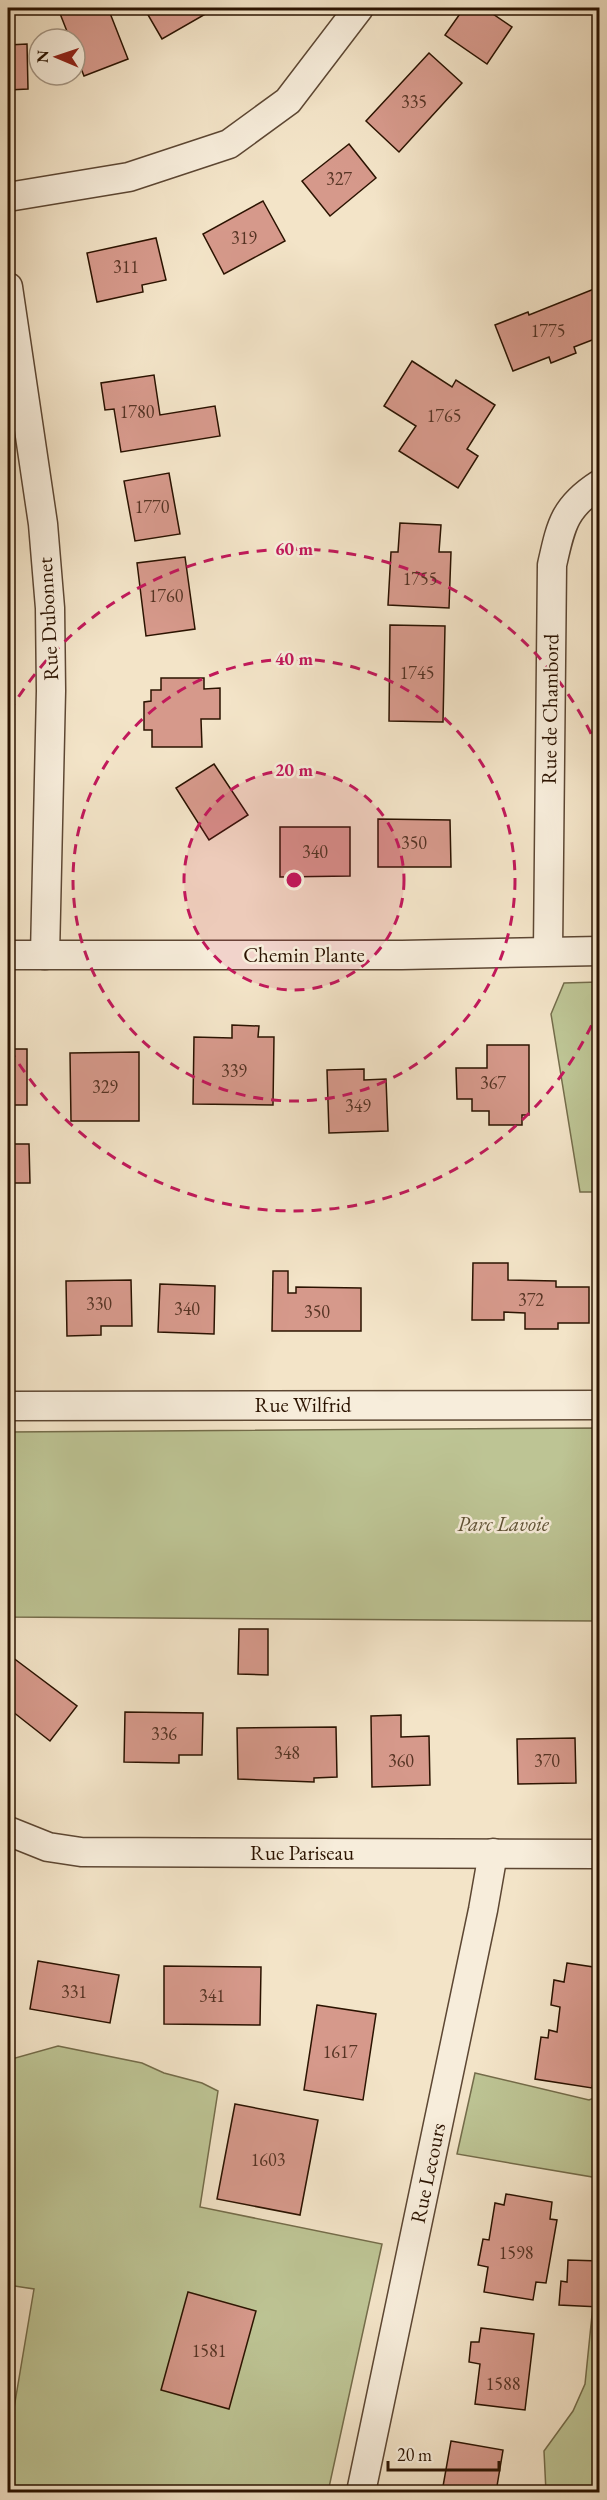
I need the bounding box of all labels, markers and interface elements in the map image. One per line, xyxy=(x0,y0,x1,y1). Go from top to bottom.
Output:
north arrow xyxy=(27,27,87,87)
text: N xyxy=(32,50,53,63)
house number: 335 xyxy=(401,90,427,113)
house number: 327 xyxy=(326,167,352,190)
house number: 319 xyxy=(231,226,257,249)
house number: 311 xyxy=(113,255,139,278)
house number: 1775 xyxy=(531,319,565,342)
house number: 1780 xyxy=(120,400,155,423)
house number: 1765 xyxy=(427,404,461,427)
house number: 1770 xyxy=(135,495,170,518)
text: 60 m xyxy=(275,537,313,560)
street label: Rue Dubonnet xyxy=(31,556,64,681)
house number: 1755 xyxy=(403,567,437,590)
house number: 1760 xyxy=(149,584,184,607)
street label: Rue de Chambord xyxy=(535,633,564,785)
text: 40 m xyxy=(275,647,313,670)
house number: 1745 xyxy=(400,661,434,684)
text: 20 m xyxy=(275,758,313,781)
house number: 350 xyxy=(401,831,427,854)
house number: 340 xyxy=(302,840,328,863)
centre of rings xyxy=(284,870,304,890)
street label: Chemin Plante xyxy=(243,941,365,968)
house number: 339 xyxy=(221,1059,247,1082)
house number: 367 xyxy=(480,1071,506,1094)
house number: 329 xyxy=(92,1075,118,1098)
house number: 349 xyxy=(345,1094,371,1117)
house number: 372 xyxy=(518,1288,544,1311)
house number: 330 xyxy=(86,1292,112,1315)
house number: 340 xyxy=(174,1297,200,1320)
house number: 350 xyxy=(304,1300,330,1323)
street label: Rue Wilfrid xyxy=(255,1391,352,1418)
park label: Parc Lavoie xyxy=(457,1510,550,1537)
house number: 336 xyxy=(151,1722,177,1745)
house number: 348 xyxy=(274,1741,300,1764)
house number: 360 xyxy=(388,1749,414,1772)
house number: 370 xyxy=(534,1749,560,1772)
street label: Rue Pariseau xyxy=(250,1839,354,1866)
house number: 331 xyxy=(61,1980,87,2003)
house number: 341 xyxy=(199,1984,225,2007)
house number: 1617 xyxy=(323,2040,358,2063)
street label: Rue Lecours xyxy=(404,2120,451,2226)
house number: 1603 xyxy=(251,2148,285,2171)
house number: 1598 xyxy=(499,2241,533,2264)
house number: 1581 xyxy=(192,2339,226,2362)
house number: 1588 xyxy=(486,2372,520,2395)
scale bar xyxy=(388,2434,499,2472)
text: 20 m xyxy=(397,2443,432,2466)

